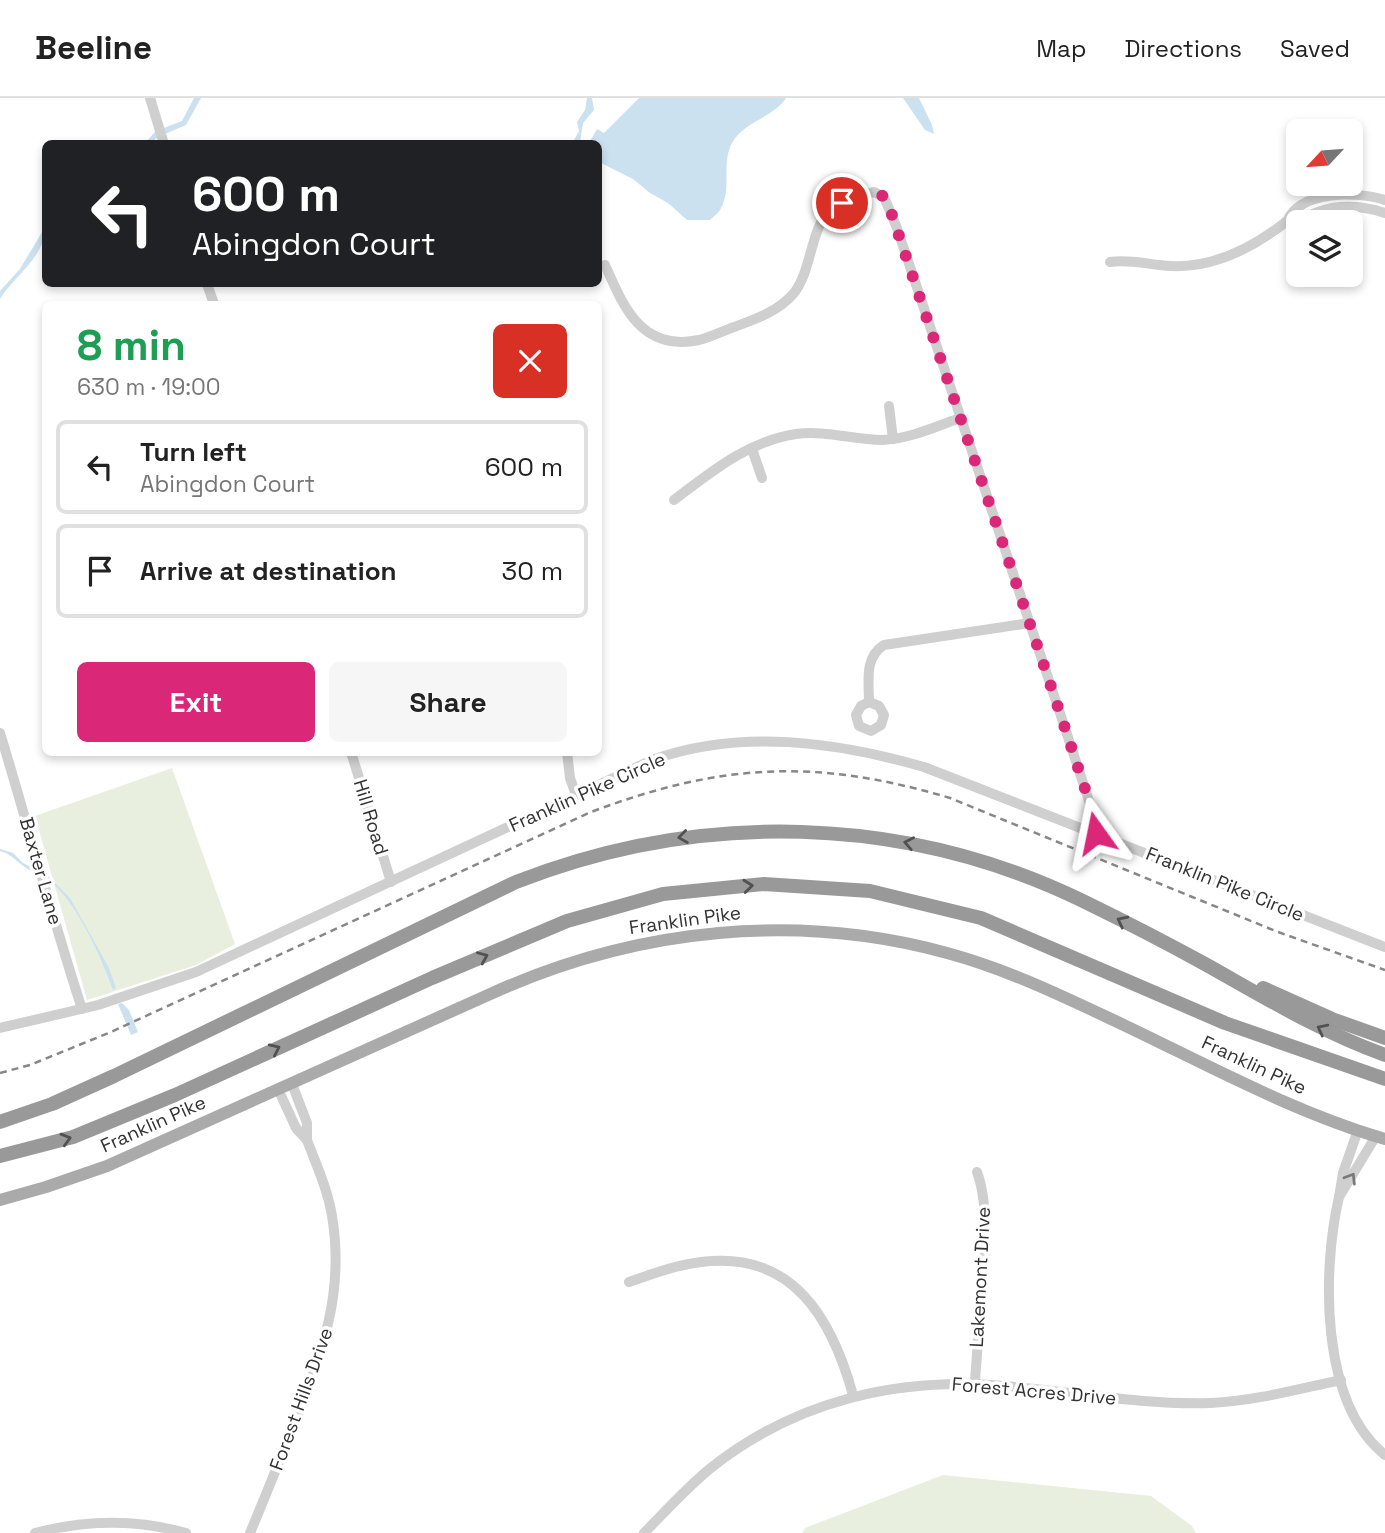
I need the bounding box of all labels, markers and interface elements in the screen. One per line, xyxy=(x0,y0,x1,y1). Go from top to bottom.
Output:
text: Beeline xyxy=(35,27,152,69)
text: Map xyxy=(1036,33,1086,64)
text: Directions xyxy=(1124,33,1242,64)
text: Saved xyxy=(1280,33,1350,64)
north arrow xyxy=(1286,119,1363,196)
map controls xyxy=(1286,119,1363,287)
text: 600 m xyxy=(192,163,340,225)
icon: left xyxy=(77,168,168,259)
pin xyxy=(812,173,872,233)
icon: arrive xyxy=(823,184,861,222)
button: layers xyxy=(1286,210,1363,287)
text: Abingdon Court xyxy=(192,224,436,264)
text: 8 min xyxy=(77,319,186,372)
button: close xyxy=(493,324,567,398)
text: 630 m · 19:00 xyxy=(77,372,221,402)
text: Turn left xyxy=(140,435,247,469)
icon: left xyxy=(81,448,119,486)
text: 600 m xyxy=(485,450,563,484)
text: Abingdon Court xyxy=(140,469,315,499)
icon: arrive xyxy=(81,552,119,590)
text: Arrive at destination xyxy=(140,554,397,588)
text: 30 m xyxy=(502,554,563,588)
button: Exit xyxy=(77,662,315,742)
button: Share xyxy=(329,662,567,742)
street label: Franklin Pike Circle xyxy=(505,746,669,838)
street label: Hill Road xyxy=(348,776,394,858)
position arrow xyxy=(1059,796,1133,870)
street label: Baxter Lane xyxy=(14,814,68,928)
one-way arrow xyxy=(677,830,688,845)
one-way arrow xyxy=(903,836,915,851)
street label: Franklin Pike Circle xyxy=(1142,841,1308,927)
one-way arrow xyxy=(742,878,754,893)
street label: Franklin Pike xyxy=(627,900,743,940)
one-way arrow xyxy=(1116,916,1129,929)
one-way arrow xyxy=(475,951,488,965)
one-way arrow xyxy=(1317,1023,1329,1037)
street label: Franklin Pike xyxy=(1198,1030,1310,1100)
one-way arrow xyxy=(268,1044,280,1058)
street label: Franklin Pike xyxy=(96,1090,210,1158)
one-way arrow xyxy=(60,1132,72,1147)
one-way arrow xyxy=(1343,1173,1356,1186)
street label: Lakemont Drive xyxy=(964,1206,996,1348)
street label: Forest Hills Drive xyxy=(264,1324,338,1474)
street label: Forest Acres Drive xyxy=(951,1371,1117,1411)

